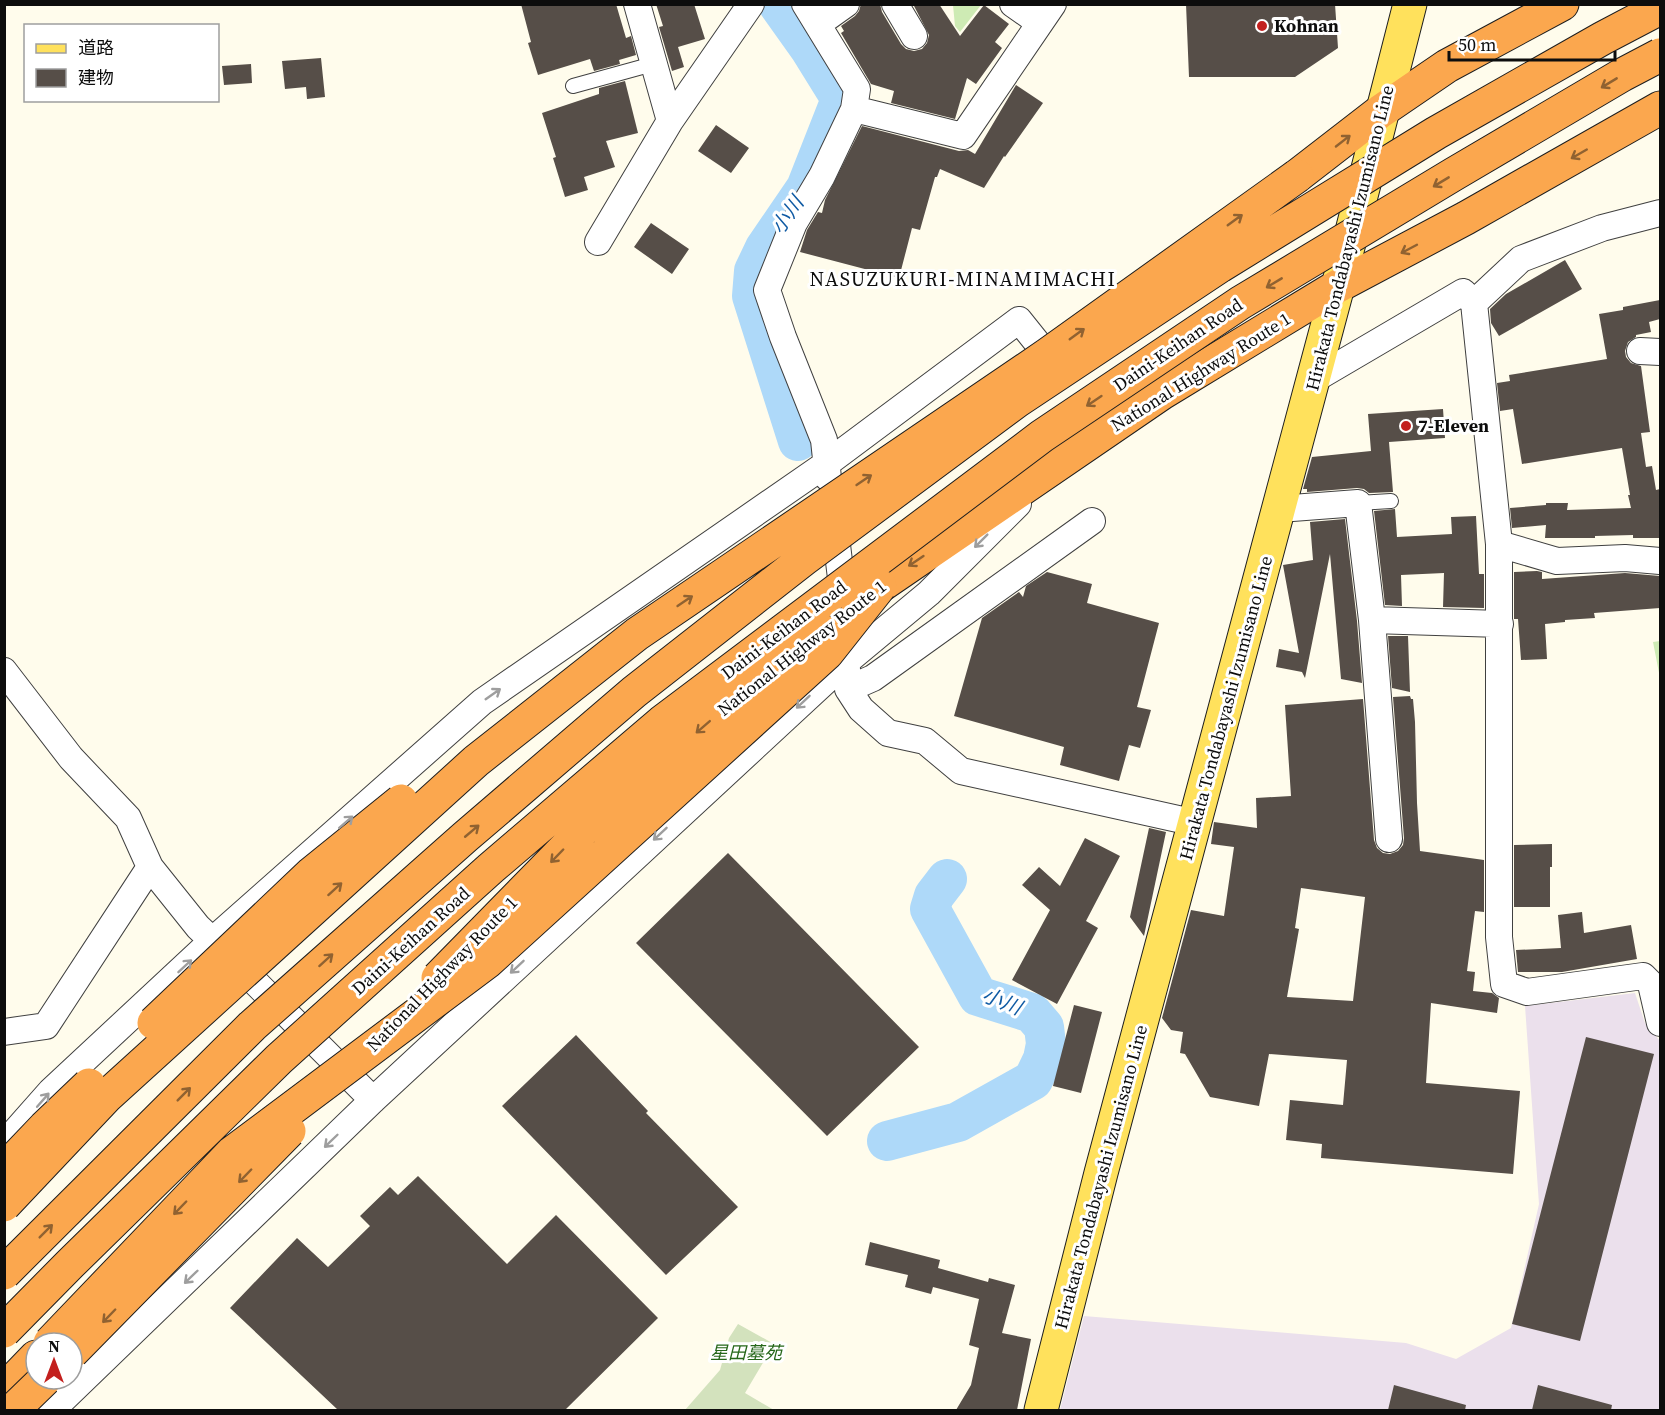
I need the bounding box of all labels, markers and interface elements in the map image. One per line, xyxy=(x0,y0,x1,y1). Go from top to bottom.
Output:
place label: Kohnan xyxy=(1274,13,1339,38)
marker: Kohnan xyxy=(1255,19,1269,33)
legend xyxy=(24,24,219,102)
scale bar xyxy=(1449,24,1616,62)
text: 50 m xyxy=(1458,32,1496,57)
text: 道路 xyxy=(78,35,114,60)
text: 建物 xyxy=(78,65,114,90)
one-way arrow xyxy=(1601,77,1618,89)
street label: Hirakata Tondabayashi Izumisano Line xyxy=(1299,82,1400,393)
one-way arrow xyxy=(1335,134,1351,147)
one-way arrow xyxy=(1571,148,1588,160)
one-way arrow xyxy=(1433,176,1450,188)
water label: 小川 xyxy=(764,189,811,239)
one-way arrow xyxy=(1227,214,1243,226)
one-way arrow xyxy=(1400,244,1418,255)
district label: NASUZUKURI-MINAMIMACHI xyxy=(810,265,1116,293)
one-way arrow xyxy=(1266,277,1283,289)
street label: Daini-Keihan Road xyxy=(1108,292,1247,397)
street label: National Highway Route 1 xyxy=(1106,306,1295,437)
one-way arrow xyxy=(1068,328,1084,340)
one-way arrow xyxy=(1086,395,1103,407)
place label: 7-Eleven xyxy=(1418,413,1489,438)
marker: 7-Eleven xyxy=(1399,419,1413,433)
one-way arrow xyxy=(855,474,872,486)
one-way arrow xyxy=(973,534,988,549)
street label: Hirakata Tondabayashi Izumisano Line xyxy=(1173,553,1278,863)
one-way arrow xyxy=(908,555,925,567)
street label: National Highway Route 1 xyxy=(712,574,891,721)
street label: Daini-Keihan Road xyxy=(716,574,852,685)
one-way arrow xyxy=(677,595,693,607)
one-way arrow xyxy=(484,688,501,700)
one-way arrow xyxy=(796,695,811,709)
one-way arrow xyxy=(696,720,711,734)
one-way arrow xyxy=(338,815,353,829)
one-way arrow xyxy=(464,824,480,837)
one-way arrow xyxy=(653,827,668,841)
one-way arrow xyxy=(550,849,564,864)
street label: Daini-Keihan Road xyxy=(346,881,475,1000)
one-way arrow xyxy=(327,882,342,896)
street label: National Highway Route 1 xyxy=(361,890,523,1057)
one-way arrow xyxy=(318,953,333,967)
one-way arrow xyxy=(177,959,192,973)
one-way arrow xyxy=(510,960,525,974)
water label: 小川 xyxy=(978,981,1028,1022)
street label: Hirakata Tondabayashi Izumisano Line xyxy=(1048,1022,1153,1332)
one-way arrow xyxy=(177,1087,192,1101)
one-way arrow xyxy=(36,1093,50,1108)
one-way arrow xyxy=(323,1134,338,1148)
one-way arrow xyxy=(238,1169,252,1184)
one-way arrow xyxy=(173,1200,187,1215)
one-way arrow xyxy=(38,1224,53,1239)
one-way arrow xyxy=(183,1269,198,1284)
one-way arrow xyxy=(101,1308,116,1323)
north arrow xyxy=(24,1331,84,1391)
text: N xyxy=(48,1335,60,1357)
park label: 星田墓苑 xyxy=(710,1340,785,1365)

